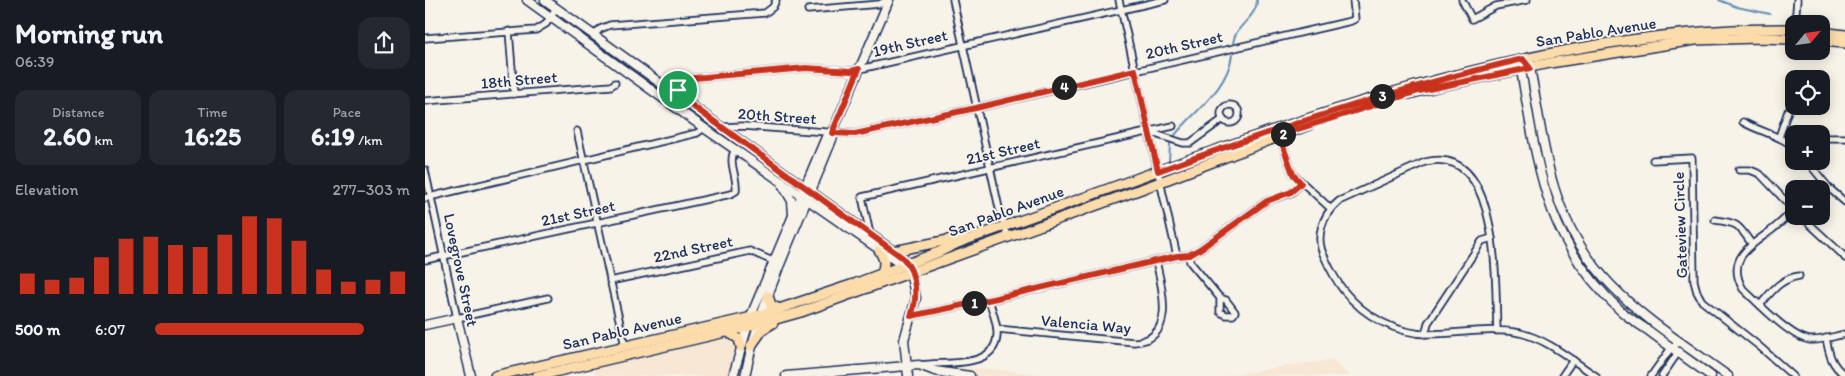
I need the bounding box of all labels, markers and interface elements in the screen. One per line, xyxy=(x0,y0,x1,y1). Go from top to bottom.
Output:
street label: San Pablo Avenue xyxy=(1534,13,1658,51)
north arrow xyxy=(1785,15,1830,60)
map controls xyxy=(1785,15,1830,225)
text: Morning run xyxy=(15,16,163,50)
button: share xyxy=(358,17,410,69)
street label: 19th Street xyxy=(871,25,949,61)
street label: 20th Street xyxy=(1144,27,1224,63)
text: 06:39 xyxy=(15,52,54,71)
street label: 18th Street xyxy=(480,67,558,93)
pin xyxy=(657,69,699,111)
button: locate xyxy=(1785,70,1830,115)
pin: 4 xyxy=(1051,74,1077,100)
icon: arrive xyxy=(664,76,692,104)
text: 4 xyxy=(1060,79,1069,96)
pin: 3 xyxy=(1369,84,1395,108)
text: 3 xyxy=(1379,88,1386,105)
text: Distance xyxy=(52,104,104,121)
text: Time xyxy=(198,104,227,121)
text: Pace xyxy=(333,104,361,121)
street label: 20th Street xyxy=(737,104,817,128)
text: 2.60 xyxy=(43,121,91,151)
text: 16:25 xyxy=(184,121,241,151)
text: 6:19 xyxy=(311,121,355,151)
pin: 2 xyxy=(1271,122,1295,146)
button: + xyxy=(1785,125,1830,170)
text: 2 xyxy=(1280,126,1287,143)
text: km xyxy=(91,132,113,149)
text: /km xyxy=(355,132,383,149)
street label: 21st Street xyxy=(964,133,1042,169)
street label: Gateview Circle xyxy=(1669,171,1691,279)
text: Elevation xyxy=(15,180,79,199)
text: 277–303 m xyxy=(332,180,410,199)
button: − xyxy=(1785,180,1830,225)
street label: San Pablo Avenue xyxy=(946,181,1067,241)
street label: 21st Street xyxy=(539,196,617,230)
street label: Lovegrove Street xyxy=(440,212,482,328)
street label: 22nd Street xyxy=(652,231,734,267)
pin: 1 xyxy=(961,290,987,316)
text: 1 xyxy=(971,295,978,312)
street label: San Pablo Avenue xyxy=(561,308,684,354)
street label: Valencia Way xyxy=(1040,311,1132,337)
text: 500 m xyxy=(15,320,60,339)
text: 6:07 xyxy=(95,320,125,339)

